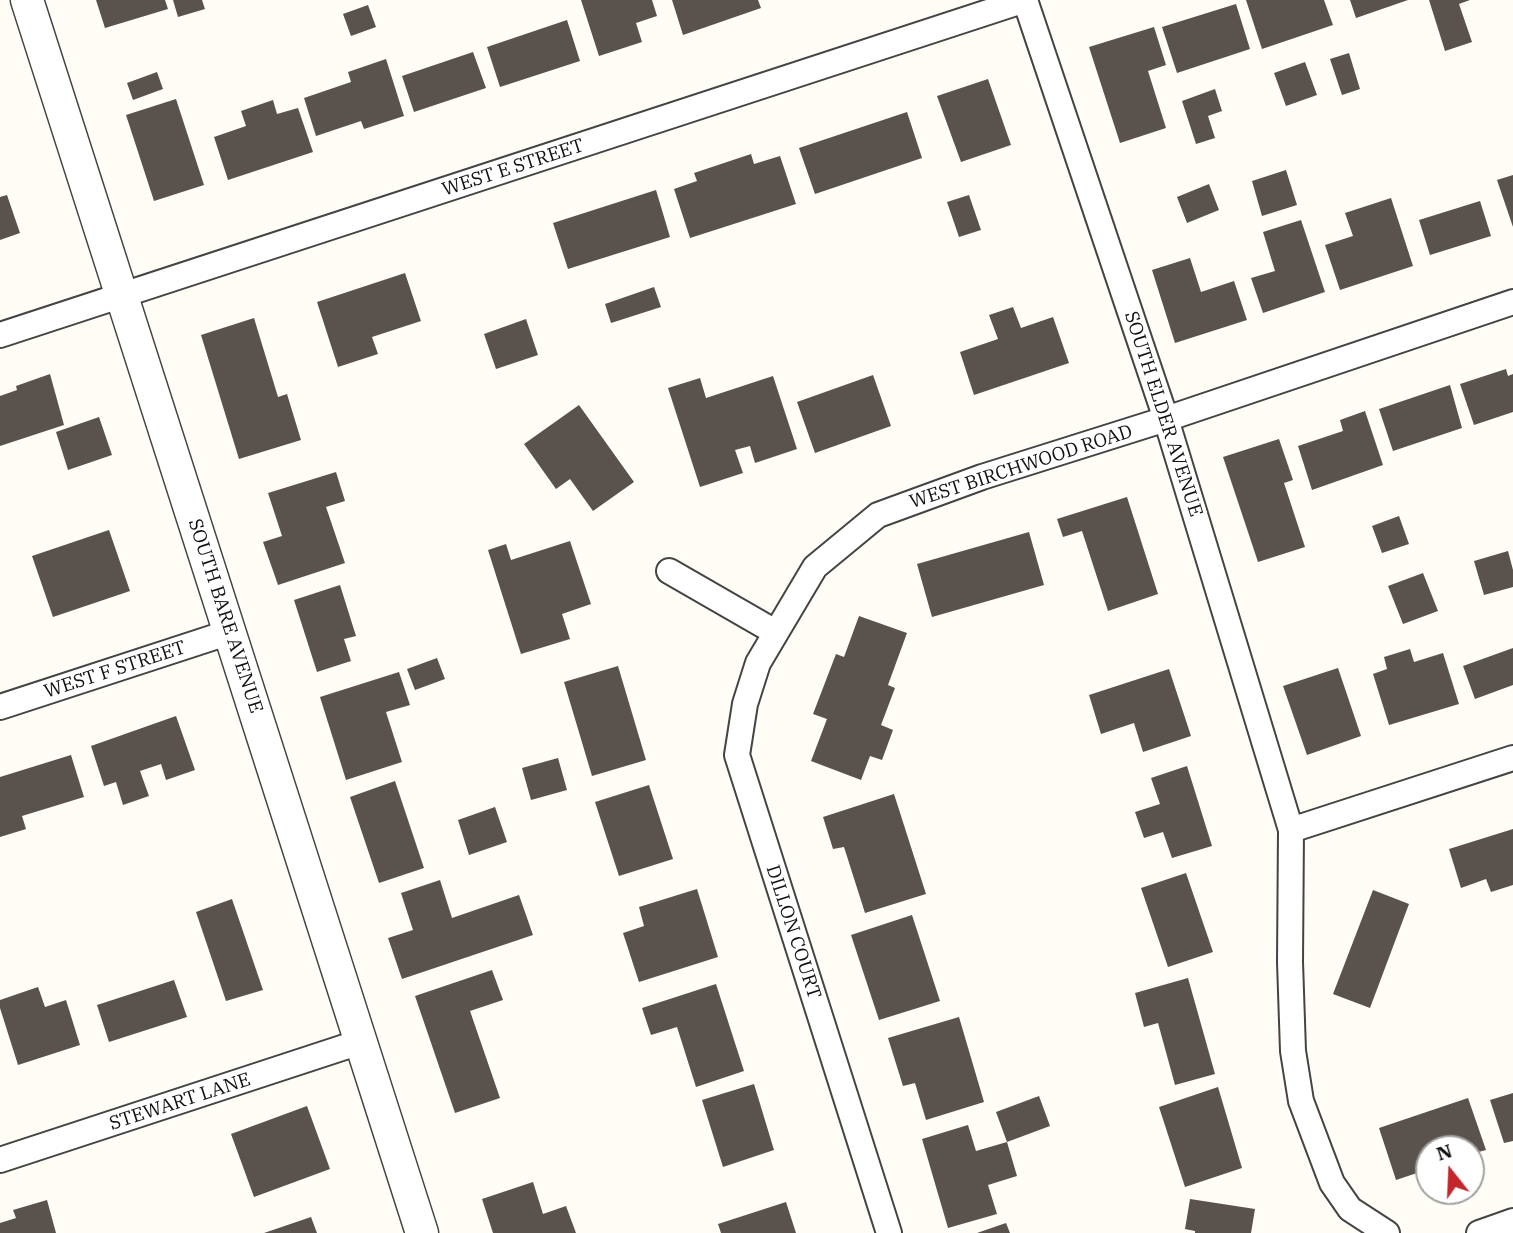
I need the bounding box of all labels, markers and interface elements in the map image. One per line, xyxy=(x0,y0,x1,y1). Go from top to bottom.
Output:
street label: WEST E STREET xyxy=(439,134,587,202)
street label: SOUTH ELDER AVENUE xyxy=(1119,308,1207,520)
street label: WEST BIRCHWOOD ROAD xyxy=(907,420,1135,514)
street label: SOUTH BARE AVENUE xyxy=(183,516,267,716)
street label: WEST F STREET xyxy=(41,636,189,704)
street label: DILLON COURT xyxy=(761,862,825,1002)
street label: STEWART LANE xyxy=(107,1068,253,1136)
north arrow xyxy=(1415,1135,1485,1205)
text: N xyxy=(1433,1138,1455,1166)

